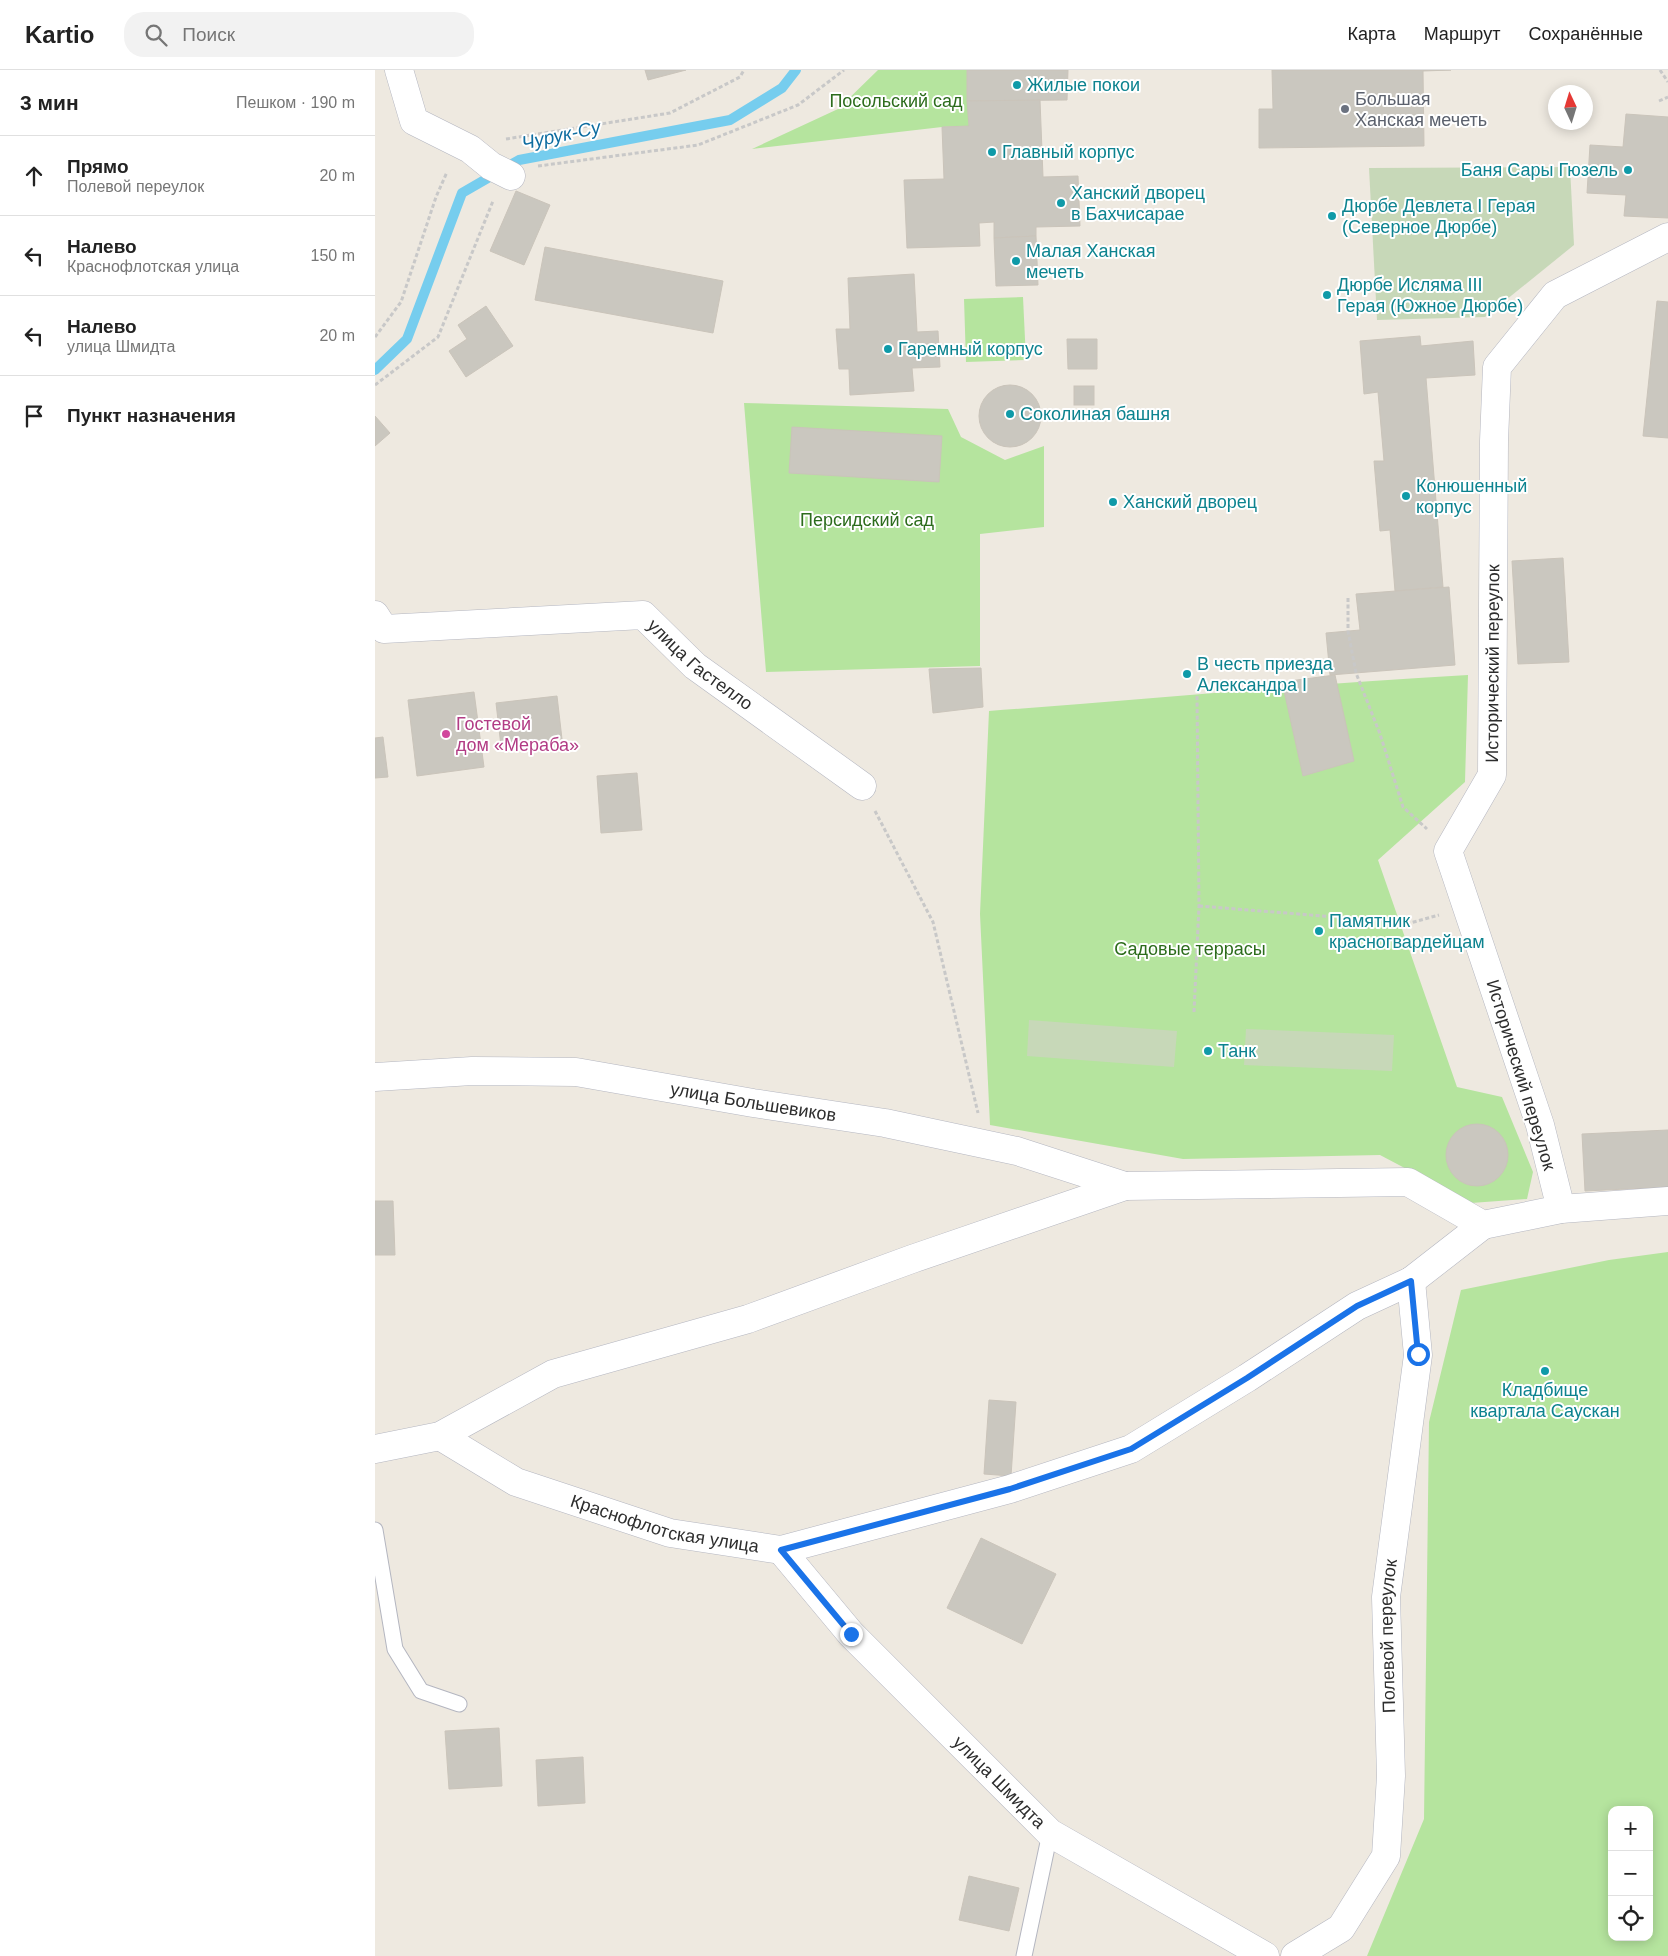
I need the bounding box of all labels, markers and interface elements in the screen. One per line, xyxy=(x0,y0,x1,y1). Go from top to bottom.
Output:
search box xyxy=(124,12,474,57)
text: Kartio xyxy=(25,21,94,48)
icon: search xyxy=(142,21,170,49)
text: Поиск xyxy=(182,24,235,45)
text: Карта xyxy=(1348,24,1396,44)
text: Маршрут xyxy=(1424,24,1500,44)
text: Сохранённые xyxy=(1528,24,1643,44)
place label: Жилые покои xyxy=(1027,75,1140,95)
marker: Жилые покои xyxy=(1011,79,1023,91)
north arrow xyxy=(1548,85,1593,130)
place label: Большая Ханская мечеть xyxy=(1355,89,1487,130)
text: 3 мин xyxy=(20,91,79,114)
park label: Посольский сад xyxy=(829,91,963,111)
text: Пешком · 190 m xyxy=(236,94,355,111)
marker: Большая Ханская мечеть xyxy=(1339,103,1351,115)
water label: Чурук-Су xyxy=(520,116,604,154)
place label: Главный корпус xyxy=(1002,142,1134,162)
marker: Главный корпус xyxy=(986,146,998,158)
text: Прямо xyxy=(67,156,129,177)
place label: Баня Сары Гюзель xyxy=(1461,160,1618,180)
icon: ahead xyxy=(20,162,48,190)
marker: Баня Сары Гюзель xyxy=(1622,164,1634,176)
text: 20 m xyxy=(319,167,355,184)
text: Полевой переулок xyxy=(67,178,204,195)
place label: Ханский дворец в Бахчисарае xyxy=(1071,183,1205,224)
place label: Дюрбе Девлета I Герая (Северное Дюрбе) xyxy=(1342,196,1535,237)
marker: Ханский дворец в Бахчисарае xyxy=(1055,197,1067,209)
marker: Дюрбе Девлета I Герая (Северное Дюрбе) xyxy=(1326,210,1338,222)
text: Налево xyxy=(67,236,137,257)
place label: Малая Ханская мечеть xyxy=(1026,241,1155,282)
icon: left xyxy=(20,242,48,270)
text: 150 m xyxy=(311,247,355,264)
marker: Малая Ханская мечеть xyxy=(1010,255,1022,267)
text: Краснофлотская улица xyxy=(67,258,239,275)
place label: Дюрбе Исляма III Герая (Южное Дюрбе) xyxy=(1337,275,1523,316)
marker: Дюрбе Исляма III Герая (Южное Дюрбе) xyxy=(1321,289,1333,301)
text: Налево xyxy=(67,316,137,337)
icon: left xyxy=(20,322,48,350)
text: 20 m xyxy=(319,327,355,344)
text: улица Шмидта xyxy=(67,338,175,355)
place label: Гаремный корпус xyxy=(898,339,1043,359)
marker: Гаремный корпус xyxy=(882,343,894,355)
icon: arrive xyxy=(20,402,48,430)
place label: Соколиная башня xyxy=(1020,404,1170,424)
text: Пункт назначения xyxy=(67,405,236,426)
marker: Соколиная башня xyxy=(1004,408,1016,420)
place label: Конюшенный корпус xyxy=(1416,476,1527,517)
marker: Конюшенный корпус xyxy=(1400,490,1412,502)
place label: Ханский дворец xyxy=(1123,492,1257,512)
marker: Ханский дворец xyxy=(1107,496,1119,508)
park label: Персидский сад xyxy=(800,510,935,530)
street label: Исторический переулок xyxy=(1482,564,1503,763)
street label: улица Гастелло xyxy=(643,615,757,714)
place label: В честь приезда Александра I xyxy=(1197,654,1334,695)
marker: В честь приезда Александра I xyxy=(1181,668,1193,680)
place label: Гостевой дом «Мераба» xyxy=(456,714,579,755)
marker: Гостевой дом «Мераба» xyxy=(440,728,452,740)
place label: Памятник красногвардейцам xyxy=(1329,911,1485,952)
marker: Памятник красногвардейцам xyxy=(1313,925,1325,937)
park label: Садовые террасы xyxy=(1114,939,1266,959)
street label: Исторический переулок xyxy=(1482,977,1560,1173)
place label: Танк xyxy=(1218,1041,1256,1061)
marker: Танк xyxy=(1202,1045,1214,1057)
street label: улица Большевиков xyxy=(669,1079,837,1125)
route start xyxy=(1407,1343,1430,1366)
marker: Кладбище квартала Саускан xyxy=(1539,1365,1551,1377)
place label: Кладбище квартала Саускан xyxy=(1470,1380,1620,1421)
street label: Краснофлотская улица xyxy=(568,1491,761,1557)
street label: Полевой переулок xyxy=(1376,1558,1401,1713)
route end xyxy=(840,1623,863,1646)
street label: улица Шмидта xyxy=(949,1732,1050,1833)
map controls xyxy=(1608,1806,1653,1941)
button: + xyxy=(1608,1806,1653,1851)
button: − xyxy=(1608,1851,1653,1896)
button: locate xyxy=(1608,1896,1653,1941)

